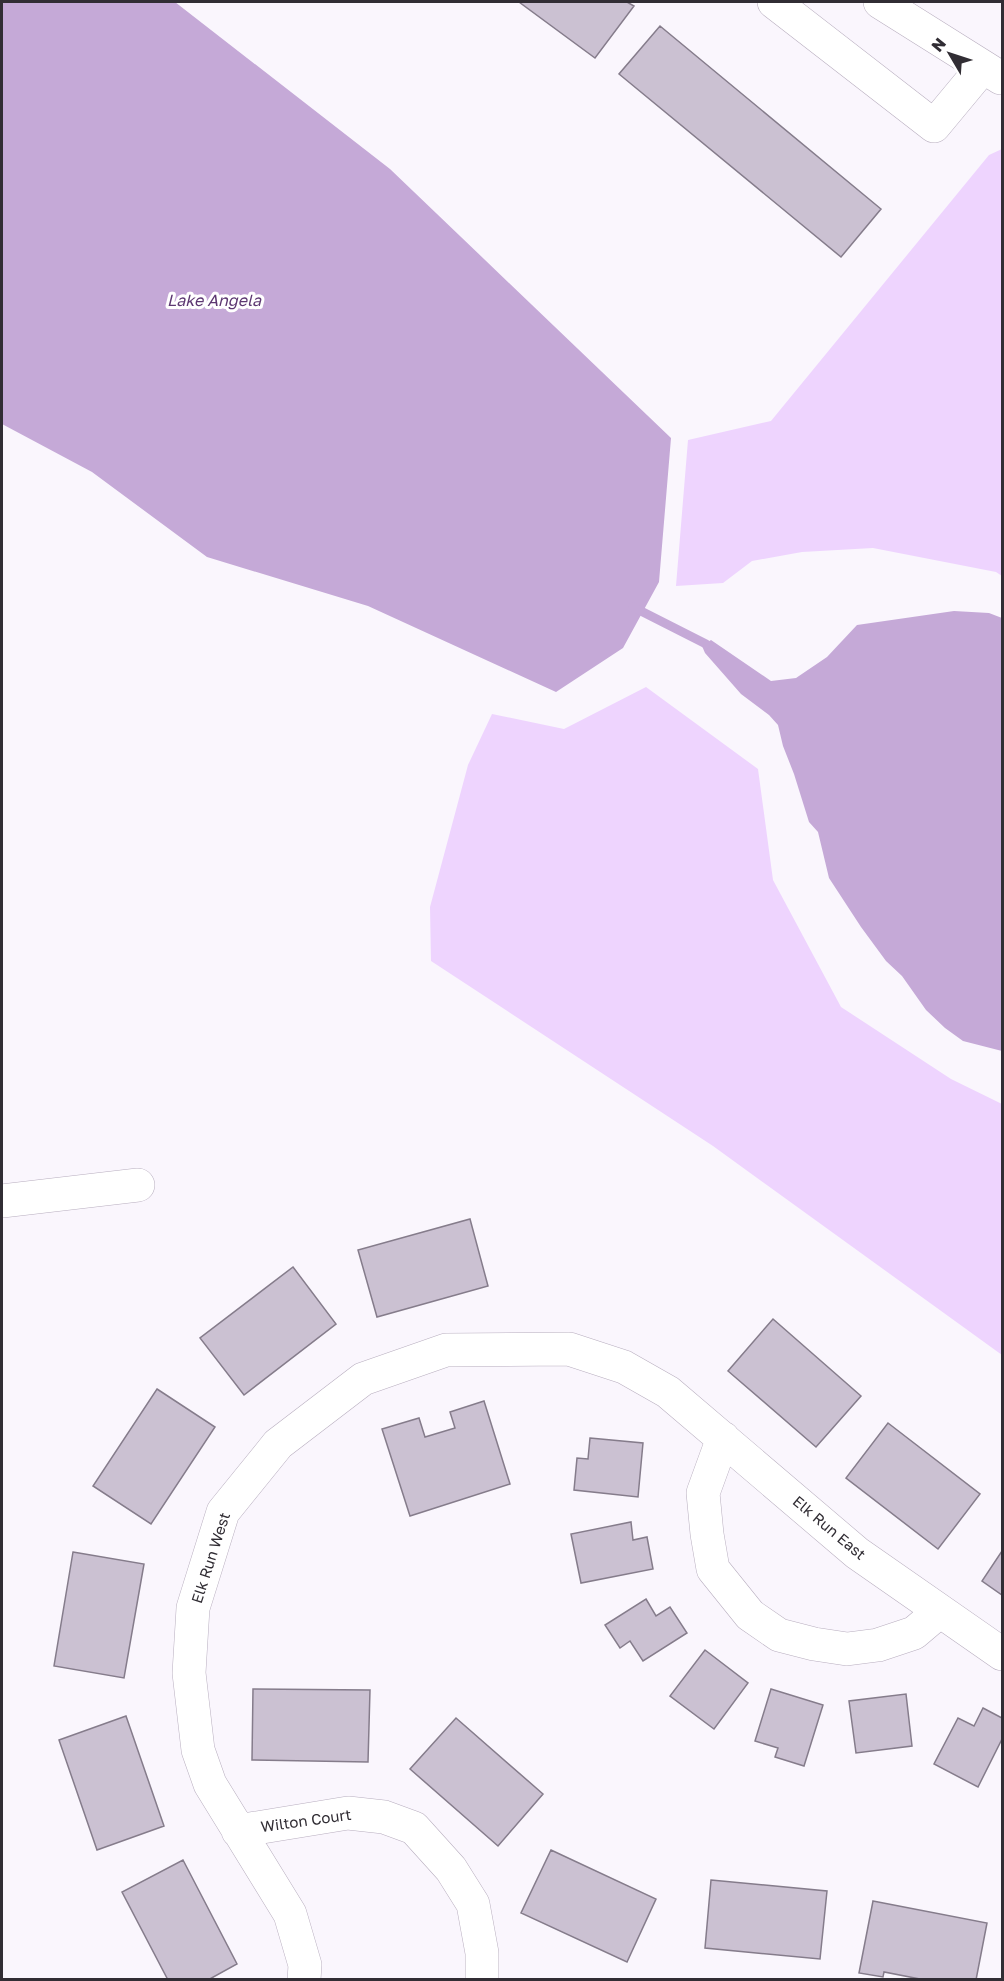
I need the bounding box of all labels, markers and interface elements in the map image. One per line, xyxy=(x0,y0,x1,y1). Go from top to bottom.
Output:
north arrow xyxy=(920,24,980,84)
text: N xyxy=(927,34,950,56)
water label: Lake Angela xyxy=(167,290,262,310)
street label: Elk Run East xyxy=(790,1492,870,1563)
street label: Elk Run West xyxy=(187,1510,233,1605)
street label: Wilton Court xyxy=(259,1805,352,1835)

